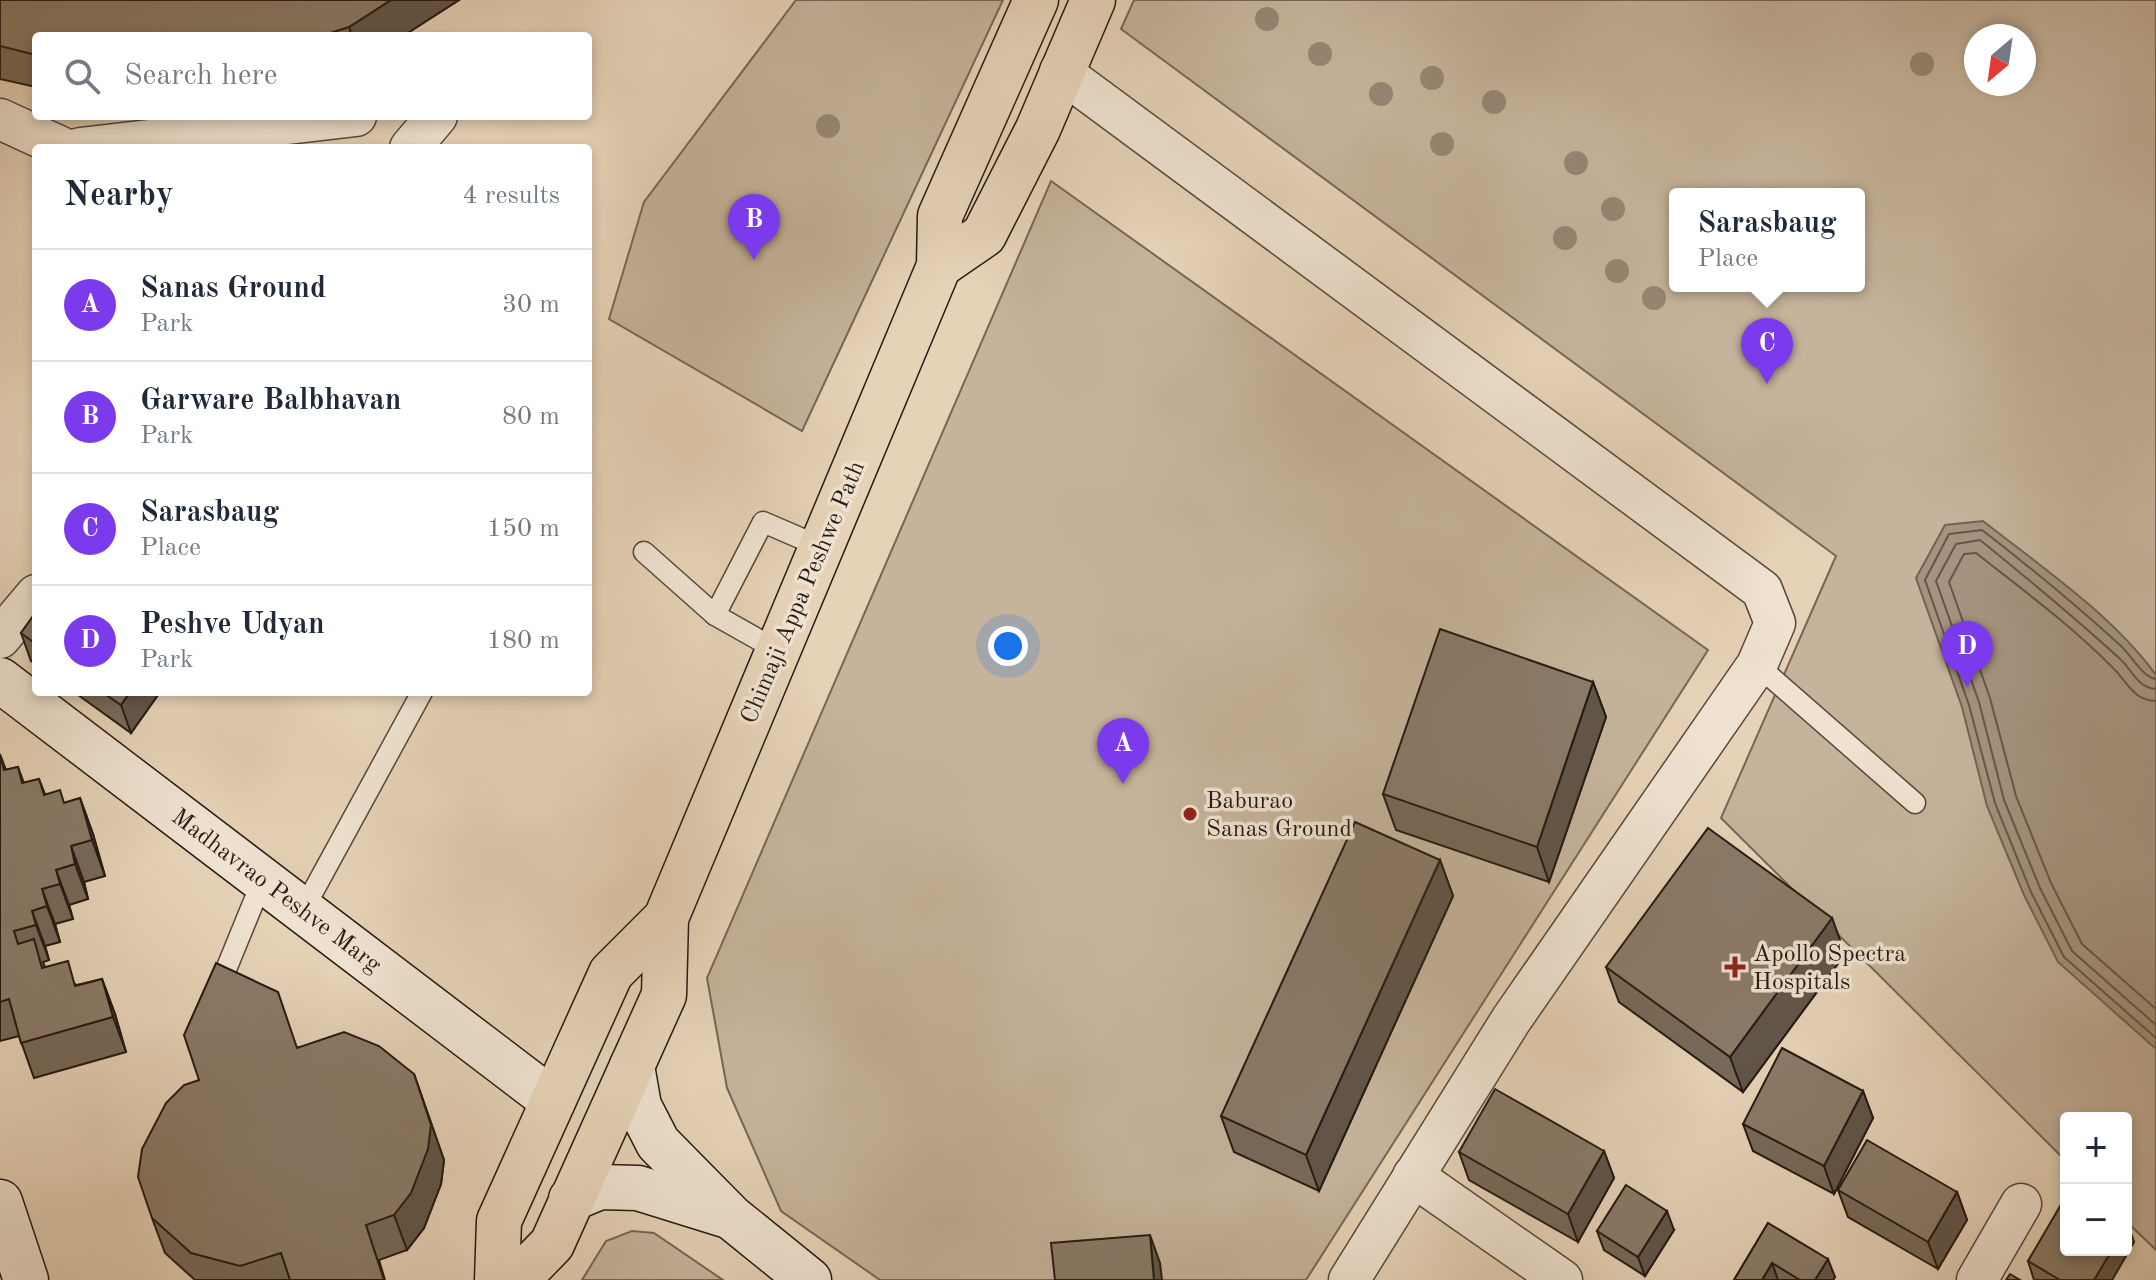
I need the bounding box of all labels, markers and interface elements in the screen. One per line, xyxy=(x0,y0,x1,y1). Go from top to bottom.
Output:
north arrow xyxy=(1964,24,2036,96)
search box xyxy=(32,32,592,120)
icon: search xyxy=(60,54,104,98)
text: Search here xyxy=(124,61,278,91)
text: Nearby xyxy=(64,179,174,213)
text: 4 results xyxy=(462,183,560,209)
popup xyxy=(1669,188,1865,292)
pin: B xyxy=(728,194,780,260)
text: Sarasbaug xyxy=(1697,209,1837,239)
text: Place xyxy=(1697,246,1758,272)
text: Sanas Ground xyxy=(140,274,326,304)
text: A xyxy=(80,292,100,318)
text: 30 m xyxy=(502,292,560,318)
text: Park xyxy=(140,311,194,337)
pin: C xyxy=(1741,318,1793,384)
text: Garware Balbhavan xyxy=(140,386,401,416)
text: B xyxy=(81,404,99,430)
text: 80 m xyxy=(502,404,560,430)
text: Park xyxy=(140,423,194,449)
street label: Chimaji Appa Peshwe Path xyxy=(738,458,870,728)
text: Sarasbaug xyxy=(140,498,279,528)
text: C xyxy=(81,516,99,542)
text: 150 m xyxy=(487,516,560,542)
text: Place xyxy=(140,535,201,561)
text: Peshve Udyan xyxy=(140,610,325,640)
pin: D xyxy=(1941,621,1993,687)
your location xyxy=(988,626,1028,666)
text: D xyxy=(80,628,100,654)
text: 180 m xyxy=(487,628,560,654)
text: Park xyxy=(140,647,194,673)
pin: A xyxy=(1097,718,1149,784)
place label: Baburao Sanas Ground xyxy=(1206,790,1352,842)
street label: Madhavrao Peshve Marg xyxy=(167,805,385,978)
marker: Baburao Sanas Ground xyxy=(1181,805,1199,823)
place label: Apollo Spectra Hospitals xyxy=(1753,943,1906,995)
marker: Apollo Spectra Hospitals xyxy=(1724,956,1746,978)
map controls xyxy=(2060,1112,2132,1256)
button: + xyxy=(2060,1112,2132,1184)
button: − xyxy=(2060,1184,2132,1256)

